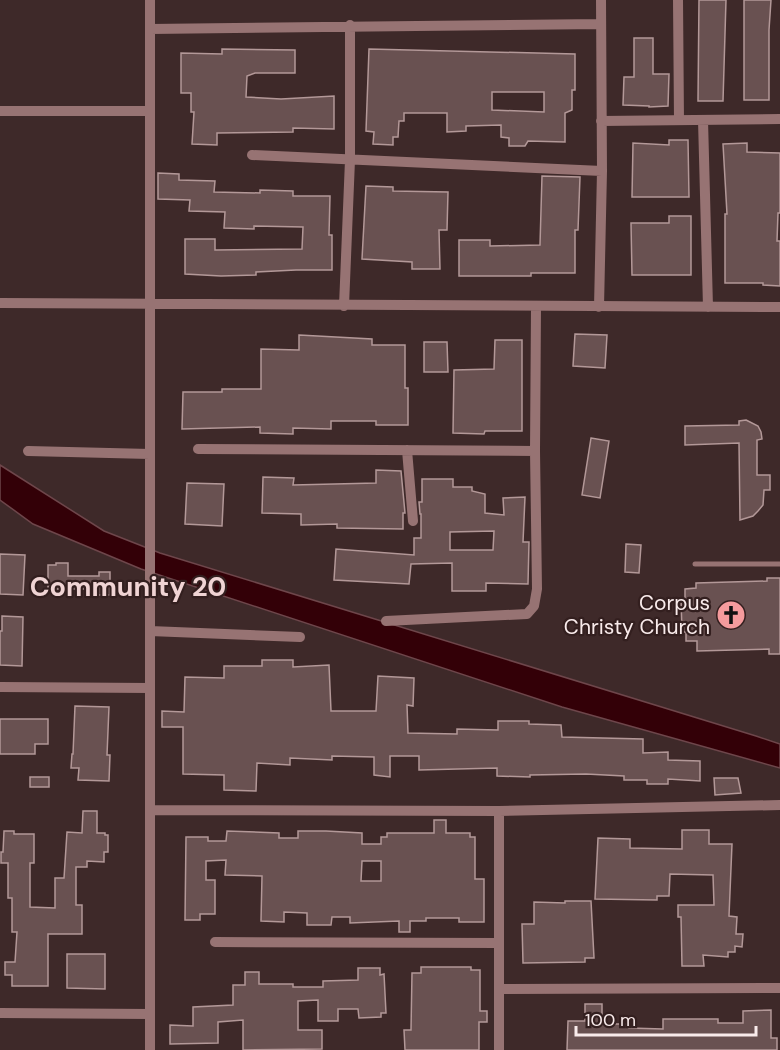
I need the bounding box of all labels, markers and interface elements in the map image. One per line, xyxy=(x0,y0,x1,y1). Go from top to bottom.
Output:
district label: Community 20 xyxy=(30,569,226,604)
place label: Corpus Christy Church xyxy=(564,589,710,641)
church icon: Corpus Christy Church xyxy=(715,599,747,631)
scale bar xyxy=(576,999,756,1037)
text: 100 m xyxy=(585,1008,636,1032)

